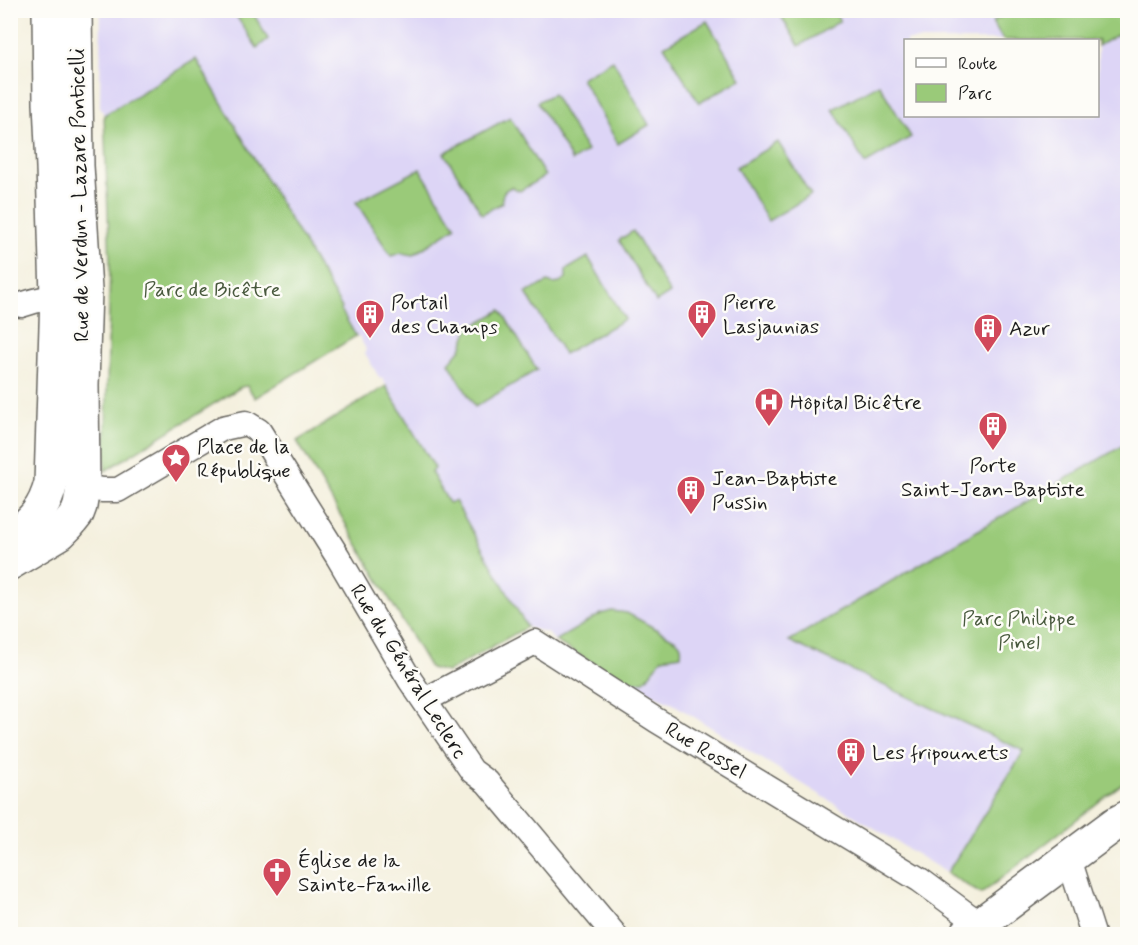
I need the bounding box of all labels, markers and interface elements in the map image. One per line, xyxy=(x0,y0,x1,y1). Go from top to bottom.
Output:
legend xyxy=(904,39,1099,117)
street label: Rue de Verdun - Lazare Ponticelli xyxy=(63,48,97,342)
text: Route xyxy=(958,52,997,76)
text: Parc xyxy=(958,82,992,106)
park label: Parc de Bicêtre xyxy=(143,276,281,304)
place label: Portail des Champs xyxy=(391,289,498,341)
place label: Pierre Lasjaunias xyxy=(723,289,819,341)
building icon: Portail des Champs xyxy=(354,298,386,340)
building icon: Pierre Lasjaunias xyxy=(686,298,718,340)
building icon: Azur xyxy=(972,312,1004,354)
place label: Azur xyxy=(1009,315,1050,343)
hospital icon: Hôpital Bicêtre xyxy=(753,386,785,428)
place label: Hôpital Bicêtre xyxy=(790,389,922,417)
building icon: Porte Saint-Jean-Baptiste xyxy=(977,410,1009,452)
place label: Place de la République xyxy=(197,433,291,485)
place icon: Place de la République xyxy=(160,442,192,484)
place label: Porte Saint-Jean-Baptiste xyxy=(901,452,1085,504)
place label: Jean-Baptiste Pussin xyxy=(712,465,838,517)
building icon: Jean-Baptiste Pussin xyxy=(675,474,707,516)
street label: Rue du Général Leclerc xyxy=(343,579,473,764)
park label: Parc Philippe Pinel xyxy=(962,605,1076,657)
street label: Rue Rossel xyxy=(660,716,751,786)
building icon: Les fripounets xyxy=(835,736,867,778)
place label: Les fripounets xyxy=(872,739,1008,767)
place label: Église de la Sainte-Famille xyxy=(298,847,431,899)
church icon: Église de la Sainte-Famille xyxy=(261,856,293,898)

